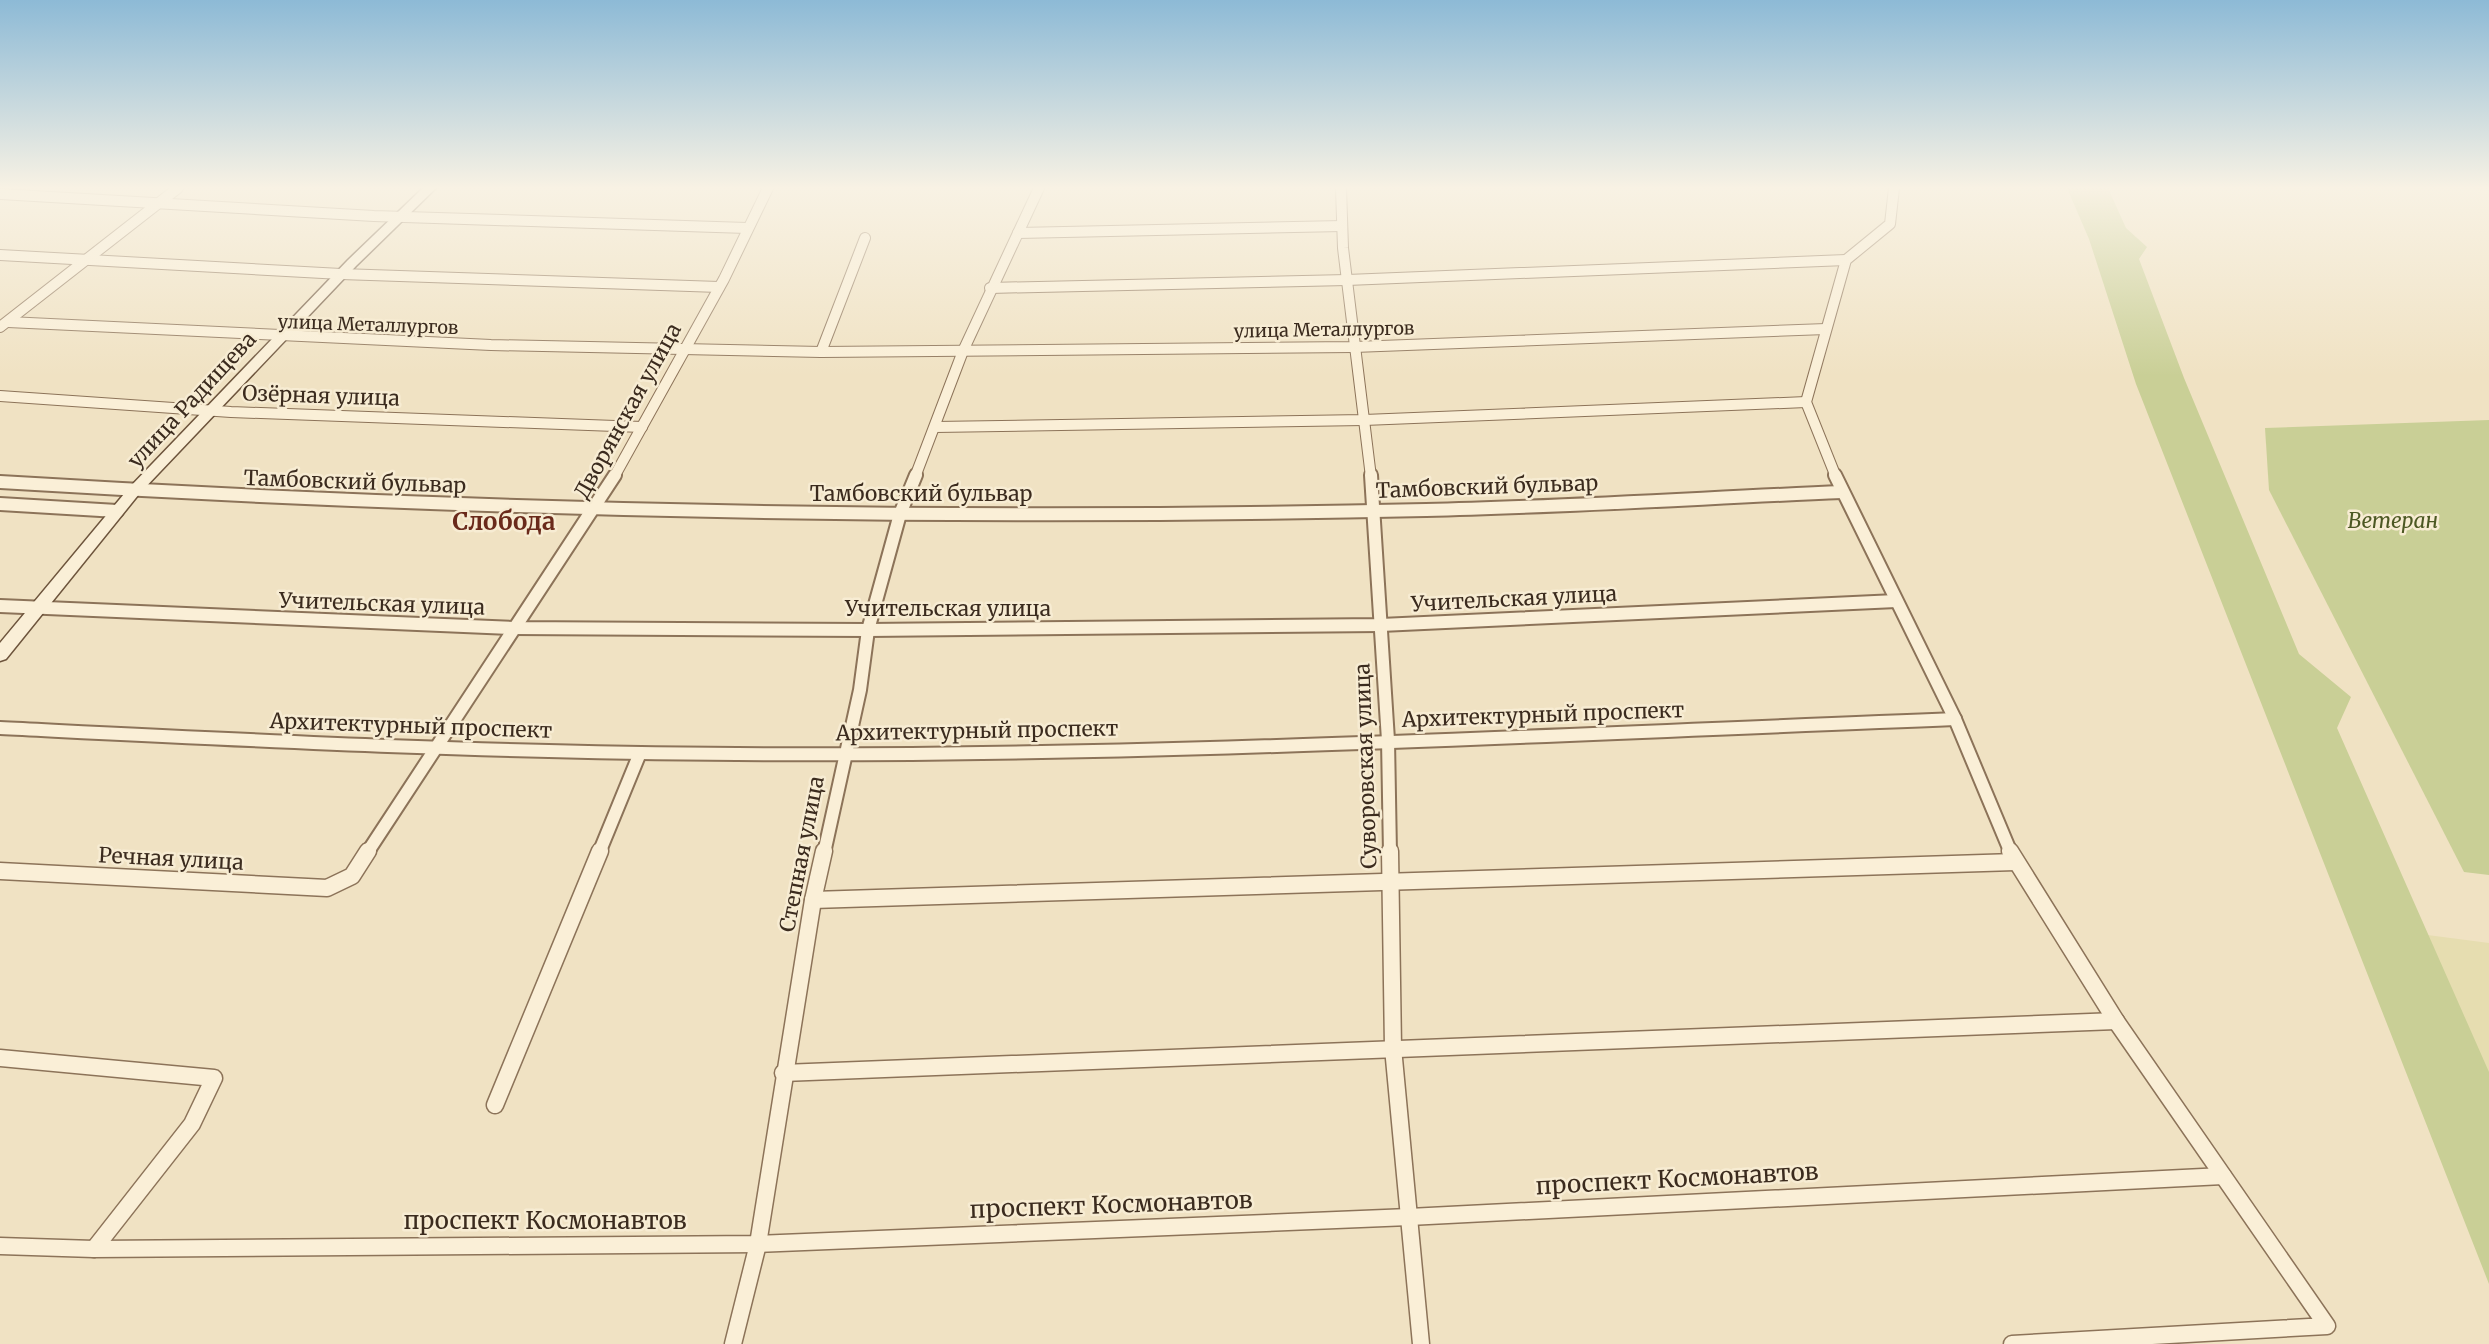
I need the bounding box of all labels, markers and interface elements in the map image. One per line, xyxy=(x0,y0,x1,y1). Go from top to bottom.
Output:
street label: улица Металлургов xyxy=(277,310,459,339)
street label: улица Металлургов xyxy=(1234,316,1415,343)
street label: Дворянская улица xyxy=(568,318,687,503)
street label: улица Радищева xyxy=(122,326,262,473)
street label: Озёрная улица xyxy=(242,379,400,412)
street label: Тамбовский бульвар xyxy=(243,464,467,499)
street label: Тамбовский бульвар xyxy=(1375,469,1599,504)
street label: Тамбовский бульвар xyxy=(810,480,1032,507)
district label: Слобода xyxy=(452,506,556,537)
park label: Ветеран xyxy=(2348,507,2438,534)
street label: Учительская улица xyxy=(1409,580,1618,617)
street label: Учительская улица xyxy=(278,586,485,621)
street label: Учительская улица xyxy=(844,595,1051,622)
street label: Суворовская улица xyxy=(1348,663,1383,869)
street label: Архитектурный проспект xyxy=(1400,696,1685,733)
street label: Архитектурный проспект xyxy=(268,707,553,744)
street label: Архитектурный проспект xyxy=(834,715,1119,746)
street label: Степная улица xyxy=(773,774,830,934)
street label: Речная улица xyxy=(98,841,244,876)
street label: проспект Космонавтов xyxy=(1535,1156,1819,1201)
street label: проспект Космонавтов xyxy=(969,1184,1253,1225)
street label: проспект Космонавтов xyxy=(403,1205,687,1236)

